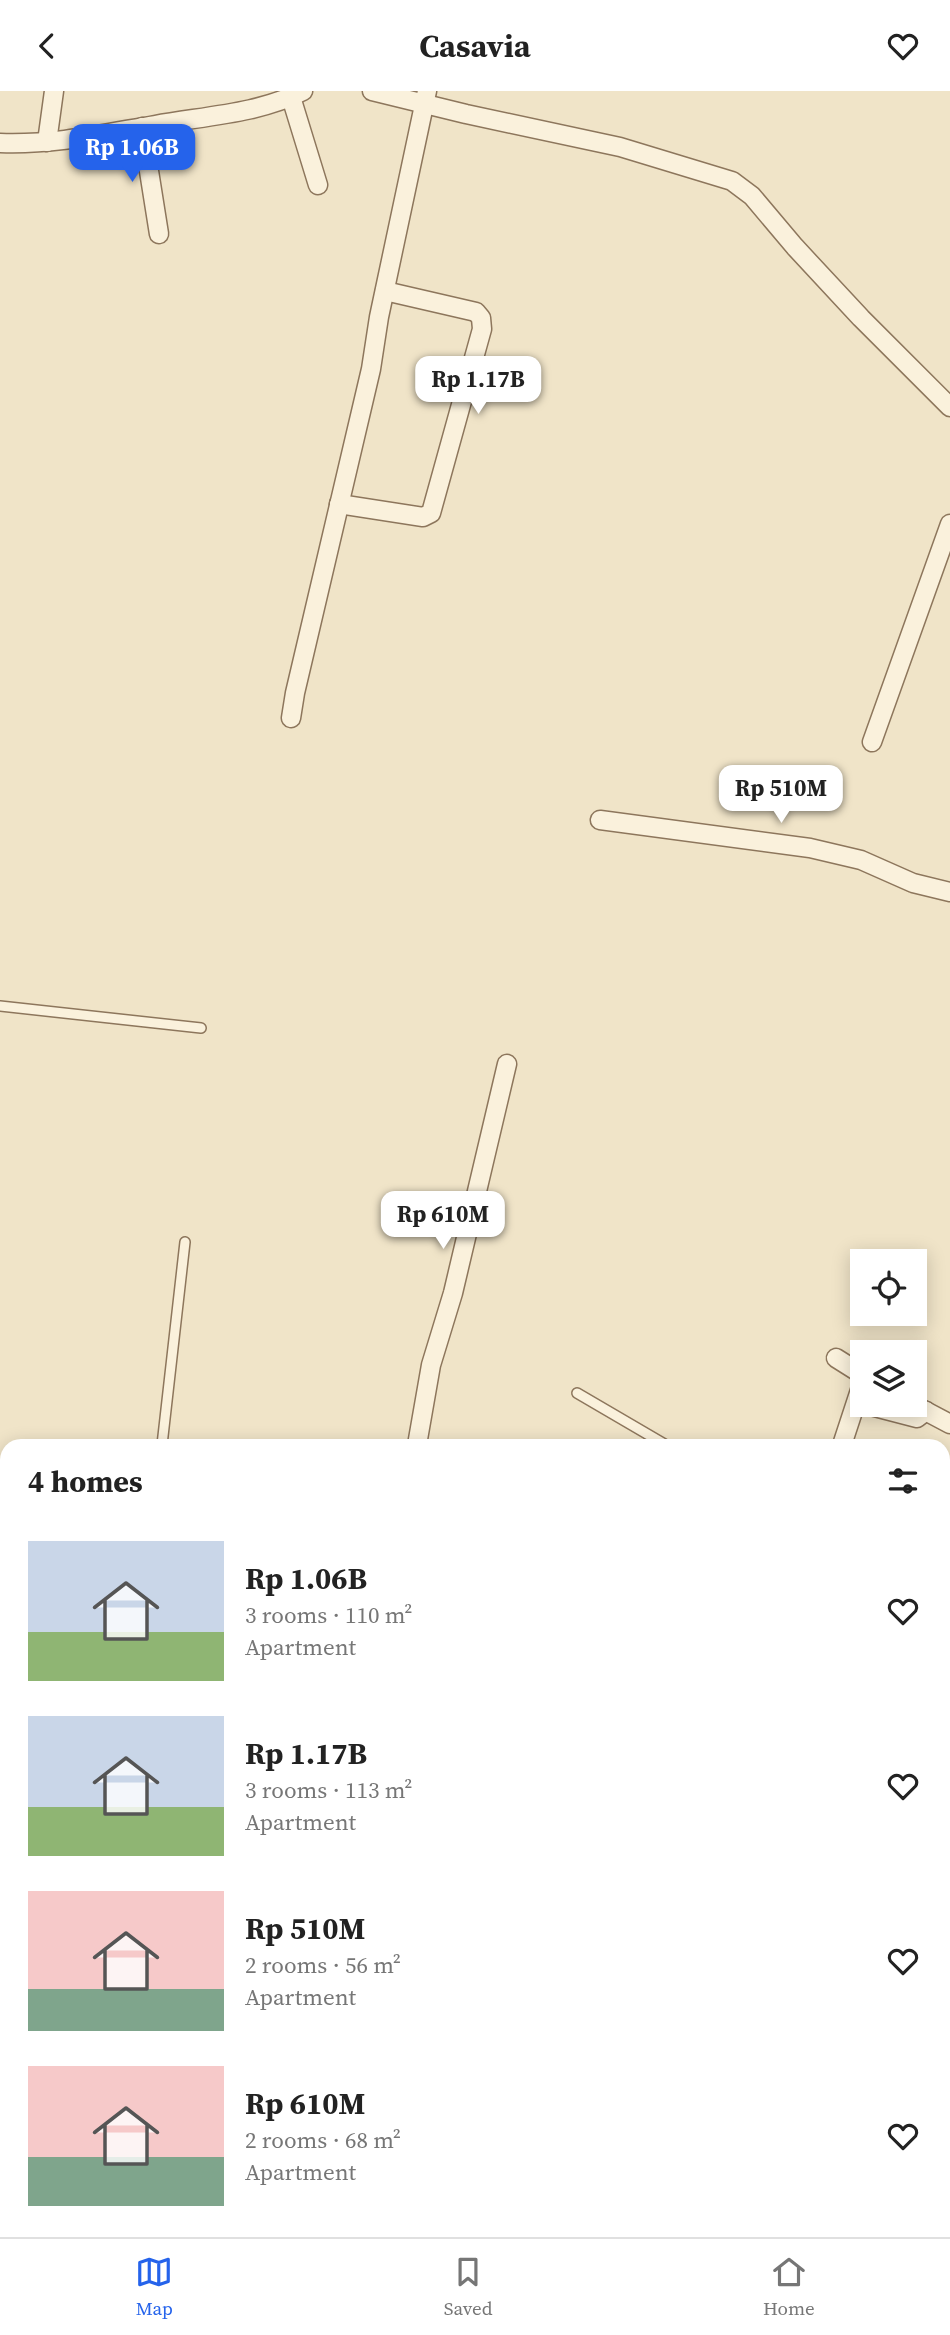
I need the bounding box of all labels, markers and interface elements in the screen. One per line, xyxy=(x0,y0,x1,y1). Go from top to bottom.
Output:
text: Casavia xyxy=(419,24,531,68)
icon: back xyxy=(28,27,66,65)
icon: heart xyxy=(884,27,922,65)
pin: Rp 1.06B xyxy=(60,125,204,184)
text: Rp 1.06B xyxy=(85,131,179,163)
pin: Rp 1.17B xyxy=(406,357,550,416)
text: Rp 1.17B xyxy=(431,363,525,395)
pin: Rp 510M xyxy=(716,765,846,825)
text: Rp 510M xyxy=(735,772,827,804)
pin: Rp 610M xyxy=(378,1191,508,1251)
text: Rp 610M xyxy=(397,1198,489,1230)
map controls xyxy=(850,1249,927,1417)
button: locate xyxy=(850,1249,927,1326)
button: layers xyxy=(850,1340,927,1417)
text: 4 homes xyxy=(28,1461,143,1502)
icon: filters xyxy=(884,1462,922,1500)
text: Rp 1.06B xyxy=(245,1558,367,1599)
icon: home xyxy=(84,1569,168,1653)
icon: heart xyxy=(884,1592,922,1630)
text: 3 rooms · 110 m² xyxy=(245,1599,412,1631)
text: Apartment xyxy=(245,1631,356,1663)
text: Rp 1.17B xyxy=(245,1733,367,1774)
icon: home xyxy=(84,1744,168,1828)
icon: heart xyxy=(884,1767,922,1805)
text: 3 rooms · 113 m² xyxy=(245,1774,412,1806)
text: Apartment xyxy=(245,1806,356,1838)
text: Rp 510M xyxy=(245,1908,365,1949)
icon: home xyxy=(84,1919,168,2003)
icon: heart xyxy=(884,1942,922,1980)
text: 2 rooms · 56 m² xyxy=(245,1949,401,1981)
text: Apartment xyxy=(245,1981,356,2013)
text: Rp 610M xyxy=(245,2083,365,2124)
icon: home xyxy=(84,2094,168,2178)
icon: heart xyxy=(884,2117,922,2155)
text: 2 rooms · 68 m² xyxy=(245,2124,401,2156)
text: Apartment xyxy=(245,2156,356,2188)
tab: Map xyxy=(135,2253,173,2321)
tab: Saved xyxy=(444,2253,492,2321)
tab: Home xyxy=(763,2253,815,2321)

